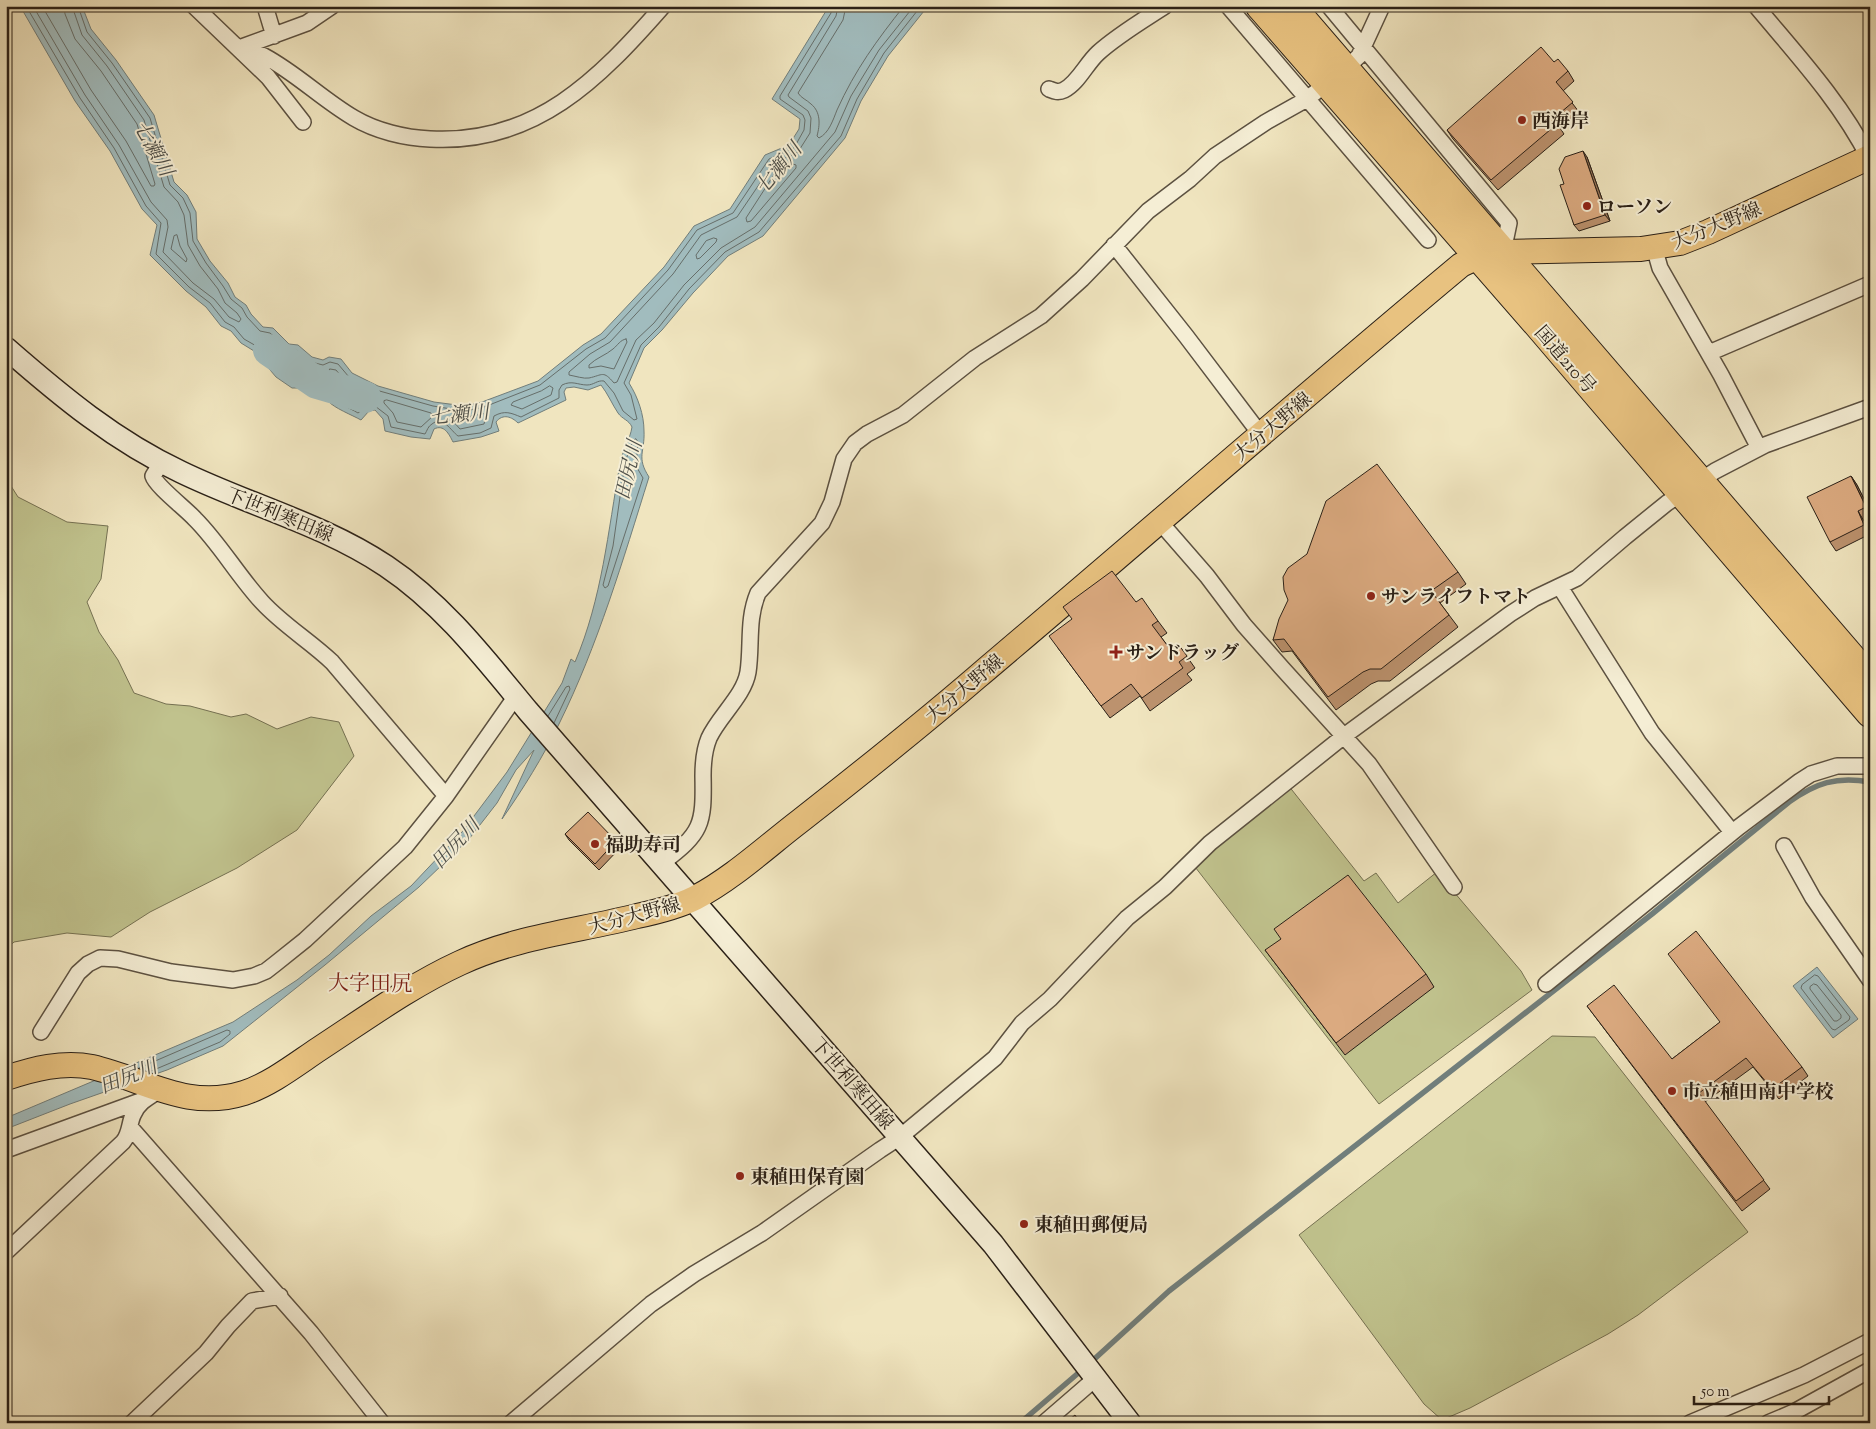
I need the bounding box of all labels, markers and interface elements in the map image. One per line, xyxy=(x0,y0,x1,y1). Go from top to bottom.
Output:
place label: 西海岸 xyxy=(1532,109,1589,136)
marker: 西海岸 xyxy=(1516,114,1528,126)
water label: 七瀬川 xyxy=(125,116,180,184)
water label: 七瀬川 xyxy=(750,136,812,202)
place label: ローソン xyxy=(1597,195,1672,222)
street label: 大分大野線 xyxy=(1668,197,1766,258)
marker: ローソン xyxy=(1581,200,1593,212)
street label: 国道210号 xyxy=(1527,321,1601,401)
street label: 大分大野線 xyxy=(1229,387,1319,469)
water label: 七瀬川 xyxy=(428,399,493,434)
water label: 田尻川 xyxy=(610,436,652,503)
street label: 下世利寒田線 xyxy=(221,482,337,550)
place label: サンライフトマト xyxy=(1381,585,1531,612)
marker: サンライフトマト xyxy=(1365,590,1377,602)
place label: サンドラッグ xyxy=(1126,641,1240,668)
marker: サンドラッグ xyxy=(1110,646,1122,658)
street label: 大分大野線 xyxy=(921,649,1011,731)
water label: 田尻川 xyxy=(426,811,489,877)
place label: 福助寿司 xyxy=(605,833,681,860)
marker: 福助寿司 xyxy=(589,838,601,850)
street label: 大分大野線 xyxy=(585,892,684,943)
district label: 大字田尻 xyxy=(328,970,412,1000)
street label: 下世利寒田線 xyxy=(804,1033,899,1137)
water label: 田尻川 xyxy=(96,1053,164,1103)
place label: 市立稙田南中学校 xyxy=(1682,1080,1834,1107)
marker: 市立稙田南中学校 xyxy=(1666,1085,1678,1097)
place label: 東稙田保育園 xyxy=(750,1165,864,1192)
marker: 東稙田保育園 xyxy=(734,1170,746,1182)
place label: 東稙田郵便局 xyxy=(1034,1213,1148,1240)
marker: 東稙田郵便局 xyxy=(1018,1218,1030,1230)
scale bar xyxy=(1694,1374,1828,1406)
text: 50 m xyxy=(1700,1382,1730,1403)

